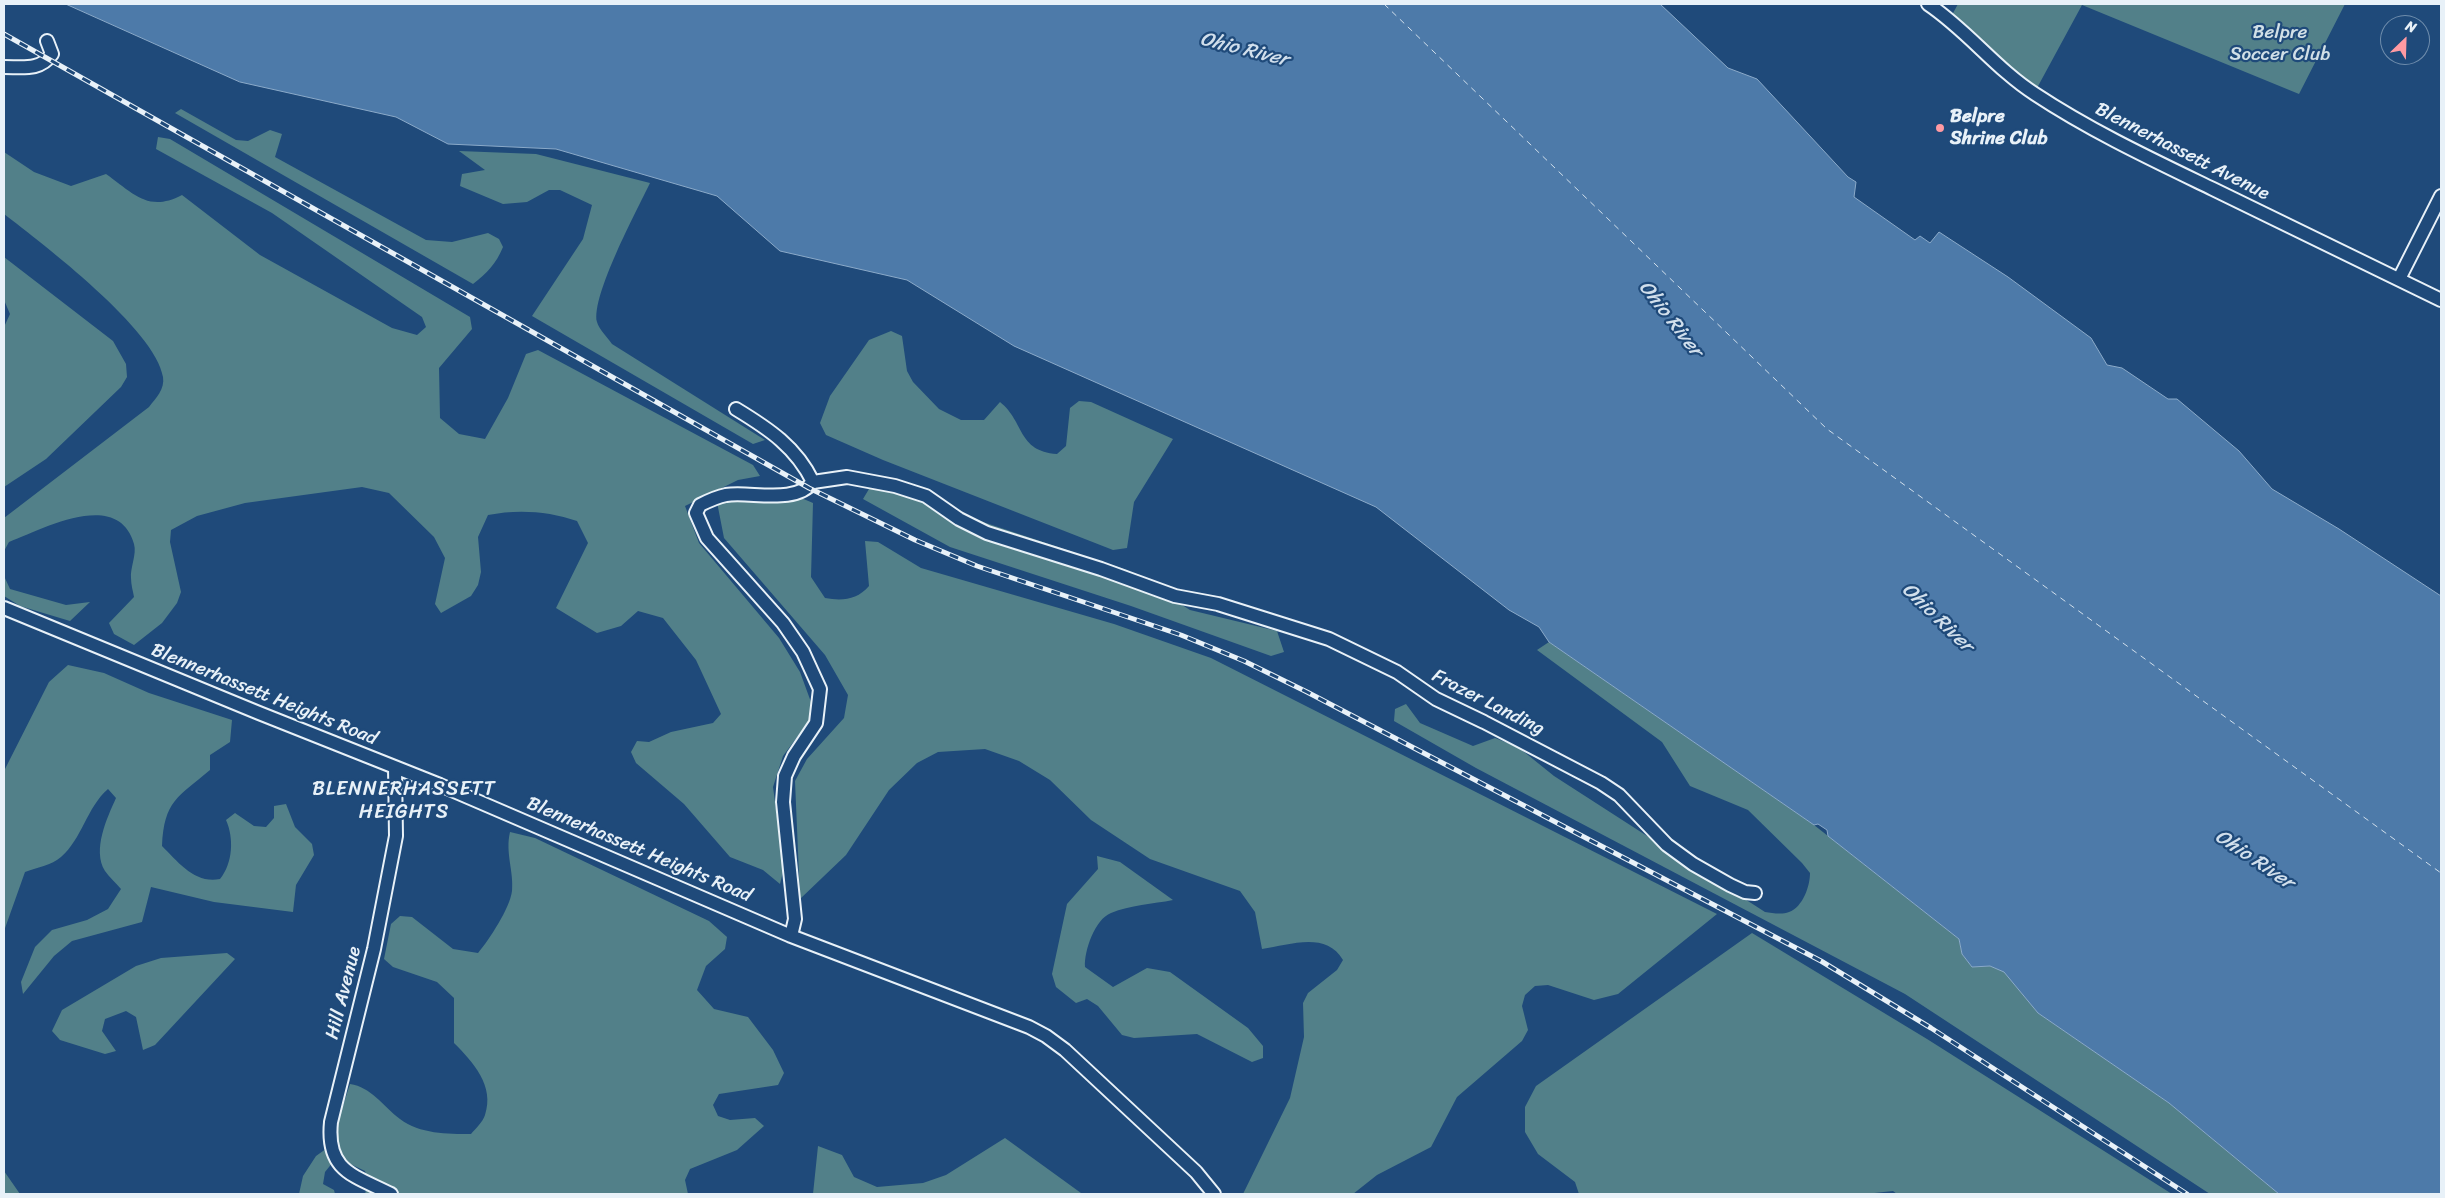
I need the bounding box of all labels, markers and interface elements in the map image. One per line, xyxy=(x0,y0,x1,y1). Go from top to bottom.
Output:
text: N xyxy=(2401,13,2420,40)
north arrow xyxy=(2380,15,2430,65)
park label: Belpre Soccer Club xyxy=(2230,22,2330,66)
water label: Ohio River xyxy=(1198,27,1290,73)
street label: Blennerhassett Avenue xyxy=(2091,98,2273,206)
place label: Belpre Shrine Club xyxy=(1950,106,2048,150)
marker: Belpre Shrine Club xyxy=(1934,122,1946,134)
water label: Ohio River xyxy=(1633,276,1707,362)
water label: Ohio River xyxy=(1896,578,1978,658)
street label: Blennerhassett Heights Road xyxy=(148,639,380,751)
street label: Frazer Landing xyxy=(1428,665,1548,741)
district label: BLENNERHASSETT HEIGHTS xyxy=(311,778,497,825)
street label: Blennerhassett Heights Road xyxy=(523,792,755,908)
water label: Ohio River xyxy=(2210,825,2298,895)
street label: Hill Avenue xyxy=(321,944,367,1042)

